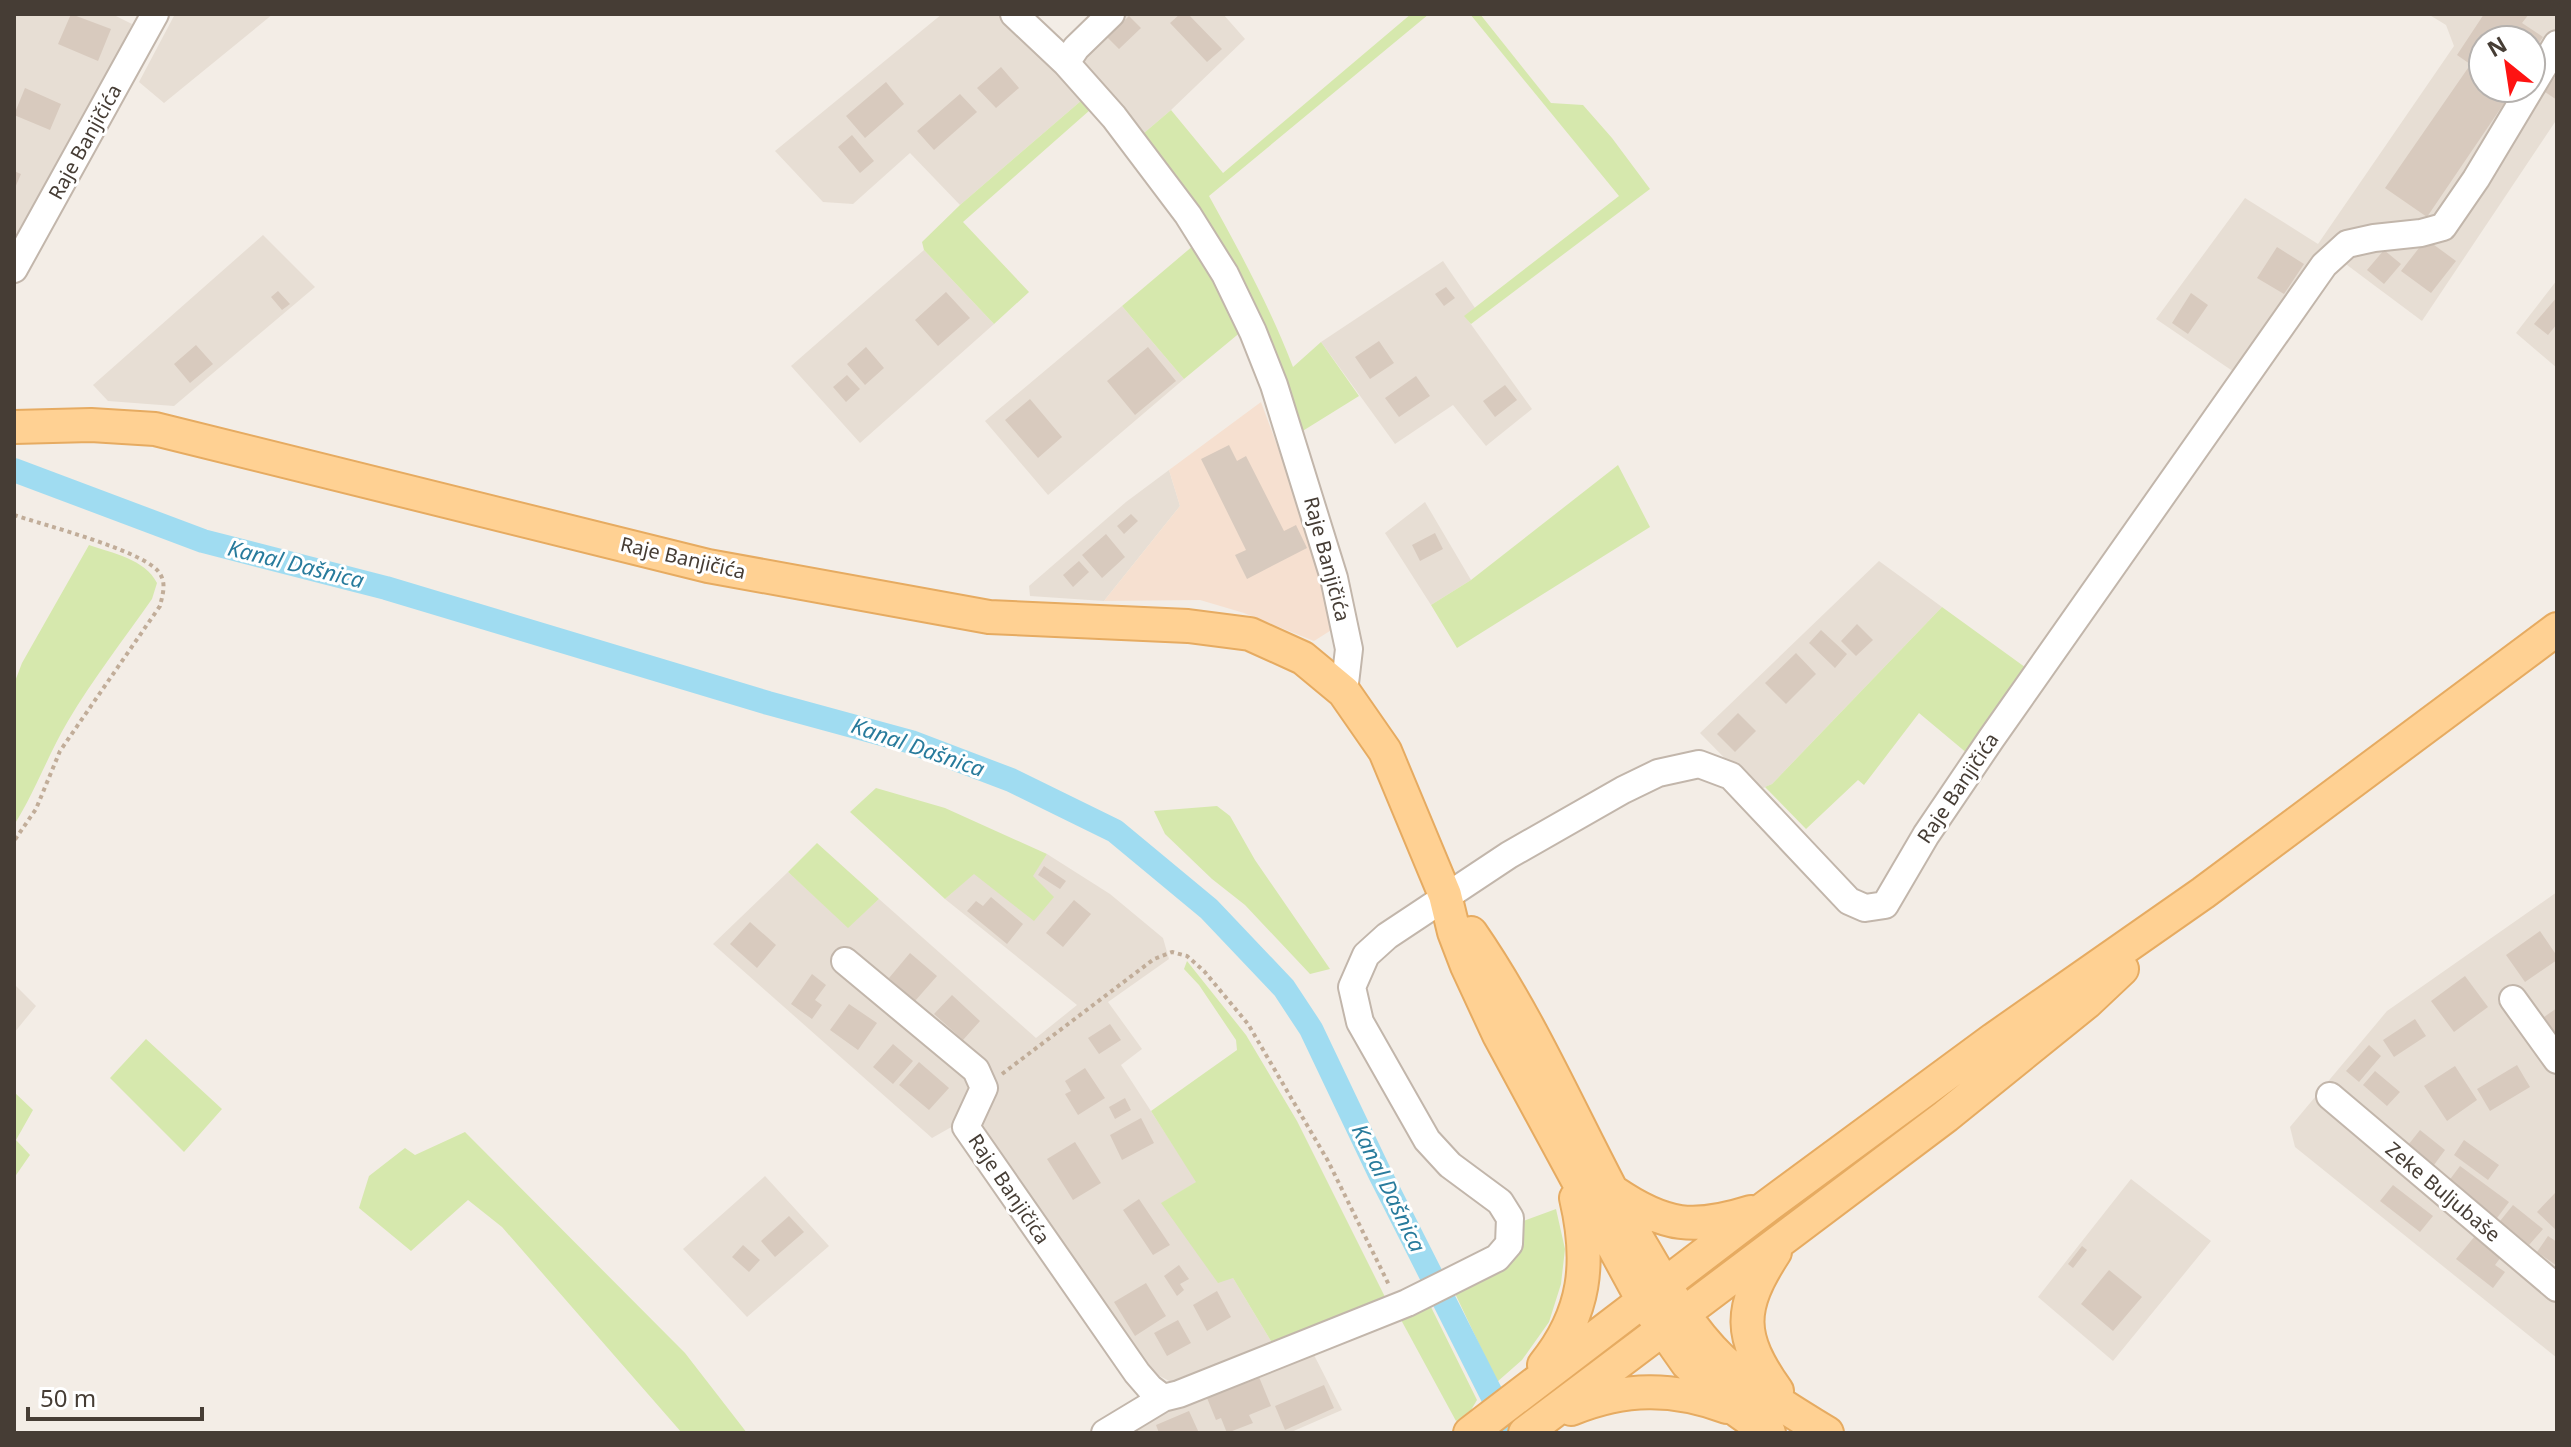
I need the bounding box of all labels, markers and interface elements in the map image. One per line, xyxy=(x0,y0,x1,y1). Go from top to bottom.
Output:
north arrow xyxy=(2467,24,2547,104)
text: N xyxy=(2481,28,2512,63)
street label: Raje Banjičića xyxy=(42,79,127,204)
street label: Raje Banjičića xyxy=(1298,494,1357,624)
street label: Raje Banjičića xyxy=(618,530,748,585)
water label: Kanal Dašnica xyxy=(225,532,368,595)
water label: Kanal Dašnica xyxy=(848,709,989,783)
street label: Raje Banjičića xyxy=(1911,727,2005,848)
water label: Kanal Dašnica xyxy=(1346,1118,1434,1257)
street label: Raje Banjičića xyxy=(962,1128,1056,1249)
street label: Zeke Buljubaše xyxy=(2380,1136,2507,1248)
scale bar xyxy=(28,1371,202,1421)
text: 50 m xyxy=(40,1381,96,1414)

